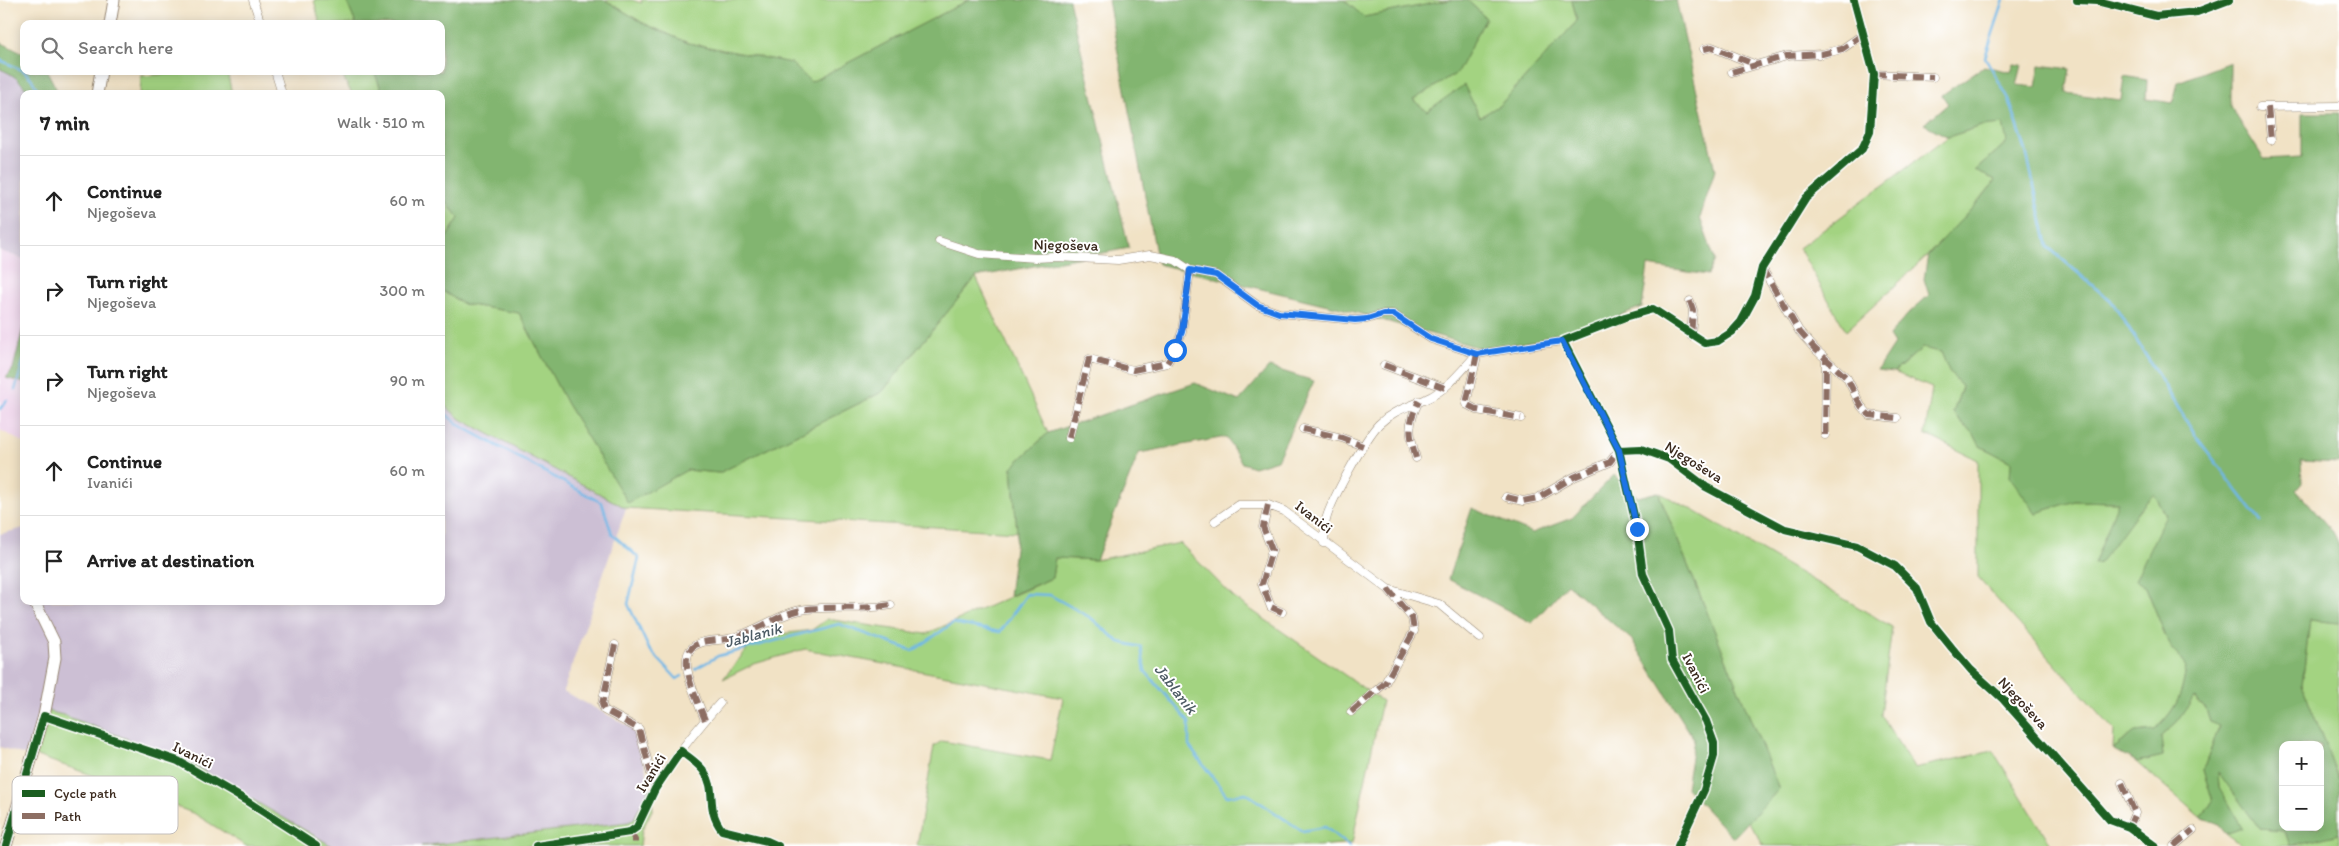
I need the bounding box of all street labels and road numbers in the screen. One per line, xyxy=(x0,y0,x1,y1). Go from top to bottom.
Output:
street label: Njegoševa xyxy=(1033,235,1099,255)
street label: Njegoševa xyxy=(1662,437,1726,487)
street label: Ivanići xyxy=(1292,497,1336,537)
street label: Ivanići xyxy=(1678,650,1714,696)
street label: Njegoševa xyxy=(1994,673,2052,733)
street label: Ivanići xyxy=(170,737,216,773)
street label: Ivanići xyxy=(632,750,670,796)

